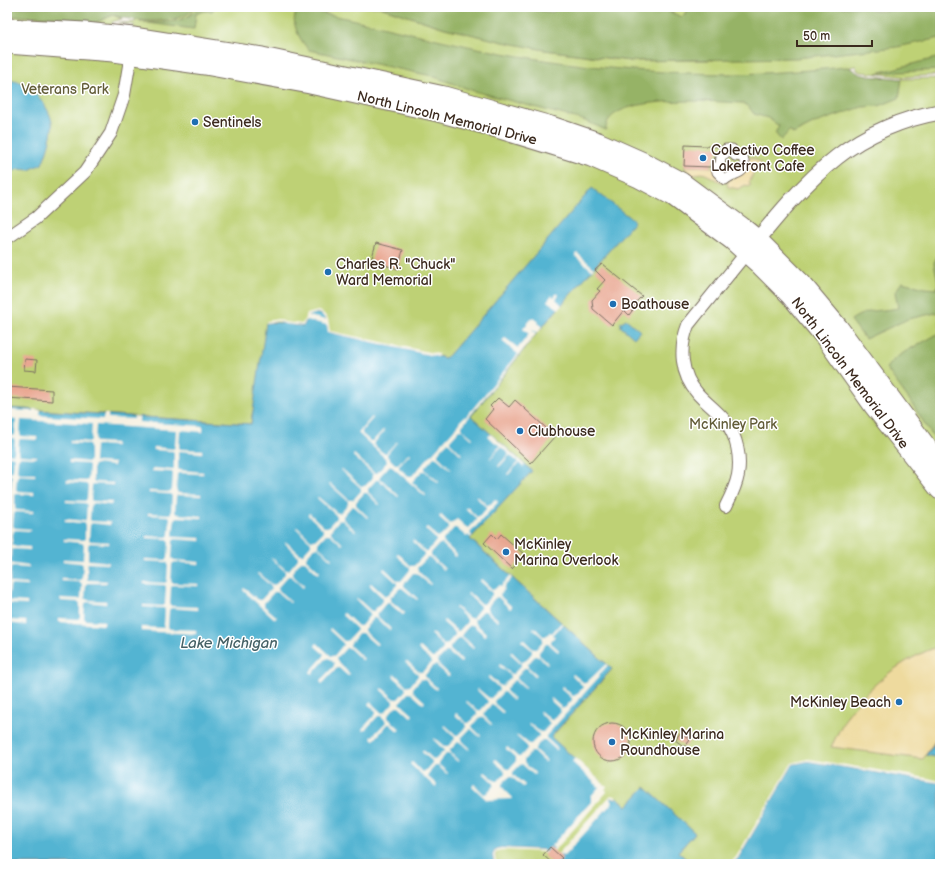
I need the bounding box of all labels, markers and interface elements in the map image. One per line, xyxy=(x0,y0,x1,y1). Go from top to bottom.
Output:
scale bar xyxy=(797,22,872,48)
text: 50 m xyxy=(803,29,830,44)
park label: Veterans Park xyxy=(21,81,109,98)
street label: North Lincoln Memorial Drive xyxy=(355,87,539,149)
place label: Sentinels xyxy=(203,114,262,131)
marker: Sentinels xyxy=(190,117,200,127)
place label: Colectivo Coffee Lakefront Cafe xyxy=(711,142,815,175)
marker: Colectivo Coffee Lakefront Cafe xyxy=(698,153,708,163)
place label: Charles R. "Chuck" Ward Memorial xyxy=(336,256,455,289)
marker: Charles R. "Chuck" Ward Memorial xyxy=(323,267,333,277)
street label: North Lincoln Memorial Drive xyxy=(788,294,912,452)
place label: Boathouse xyxy=(621,296,689,313)
marker: Boathouse xyxy=(608,299,618,309)
park label: McKinley Park xyxy=(689,416,777,433)
place label: Clubhouse xyxy=(528,423,595,440)
marker: Clubhouse xyxy=(515,426,525,436)
place label: McKinley Marina Overlook xyxy=(514,536,618,569)
marker: McKinley Marina Overlook xyxy=(501,547,511,557)
water label: Lake Michigan xyxy=(180,634,278,653)
place label: McKinley Beach xyxy=(790,694,891,711)
marker: McKinley Beach xyxy=(894,697,904,707)
place label: McKinley Marina Roundhouse xyxy=(620,726,724,759)
marker: McKinley Marina Roundhouse xyxy=(607,737,617,747)

